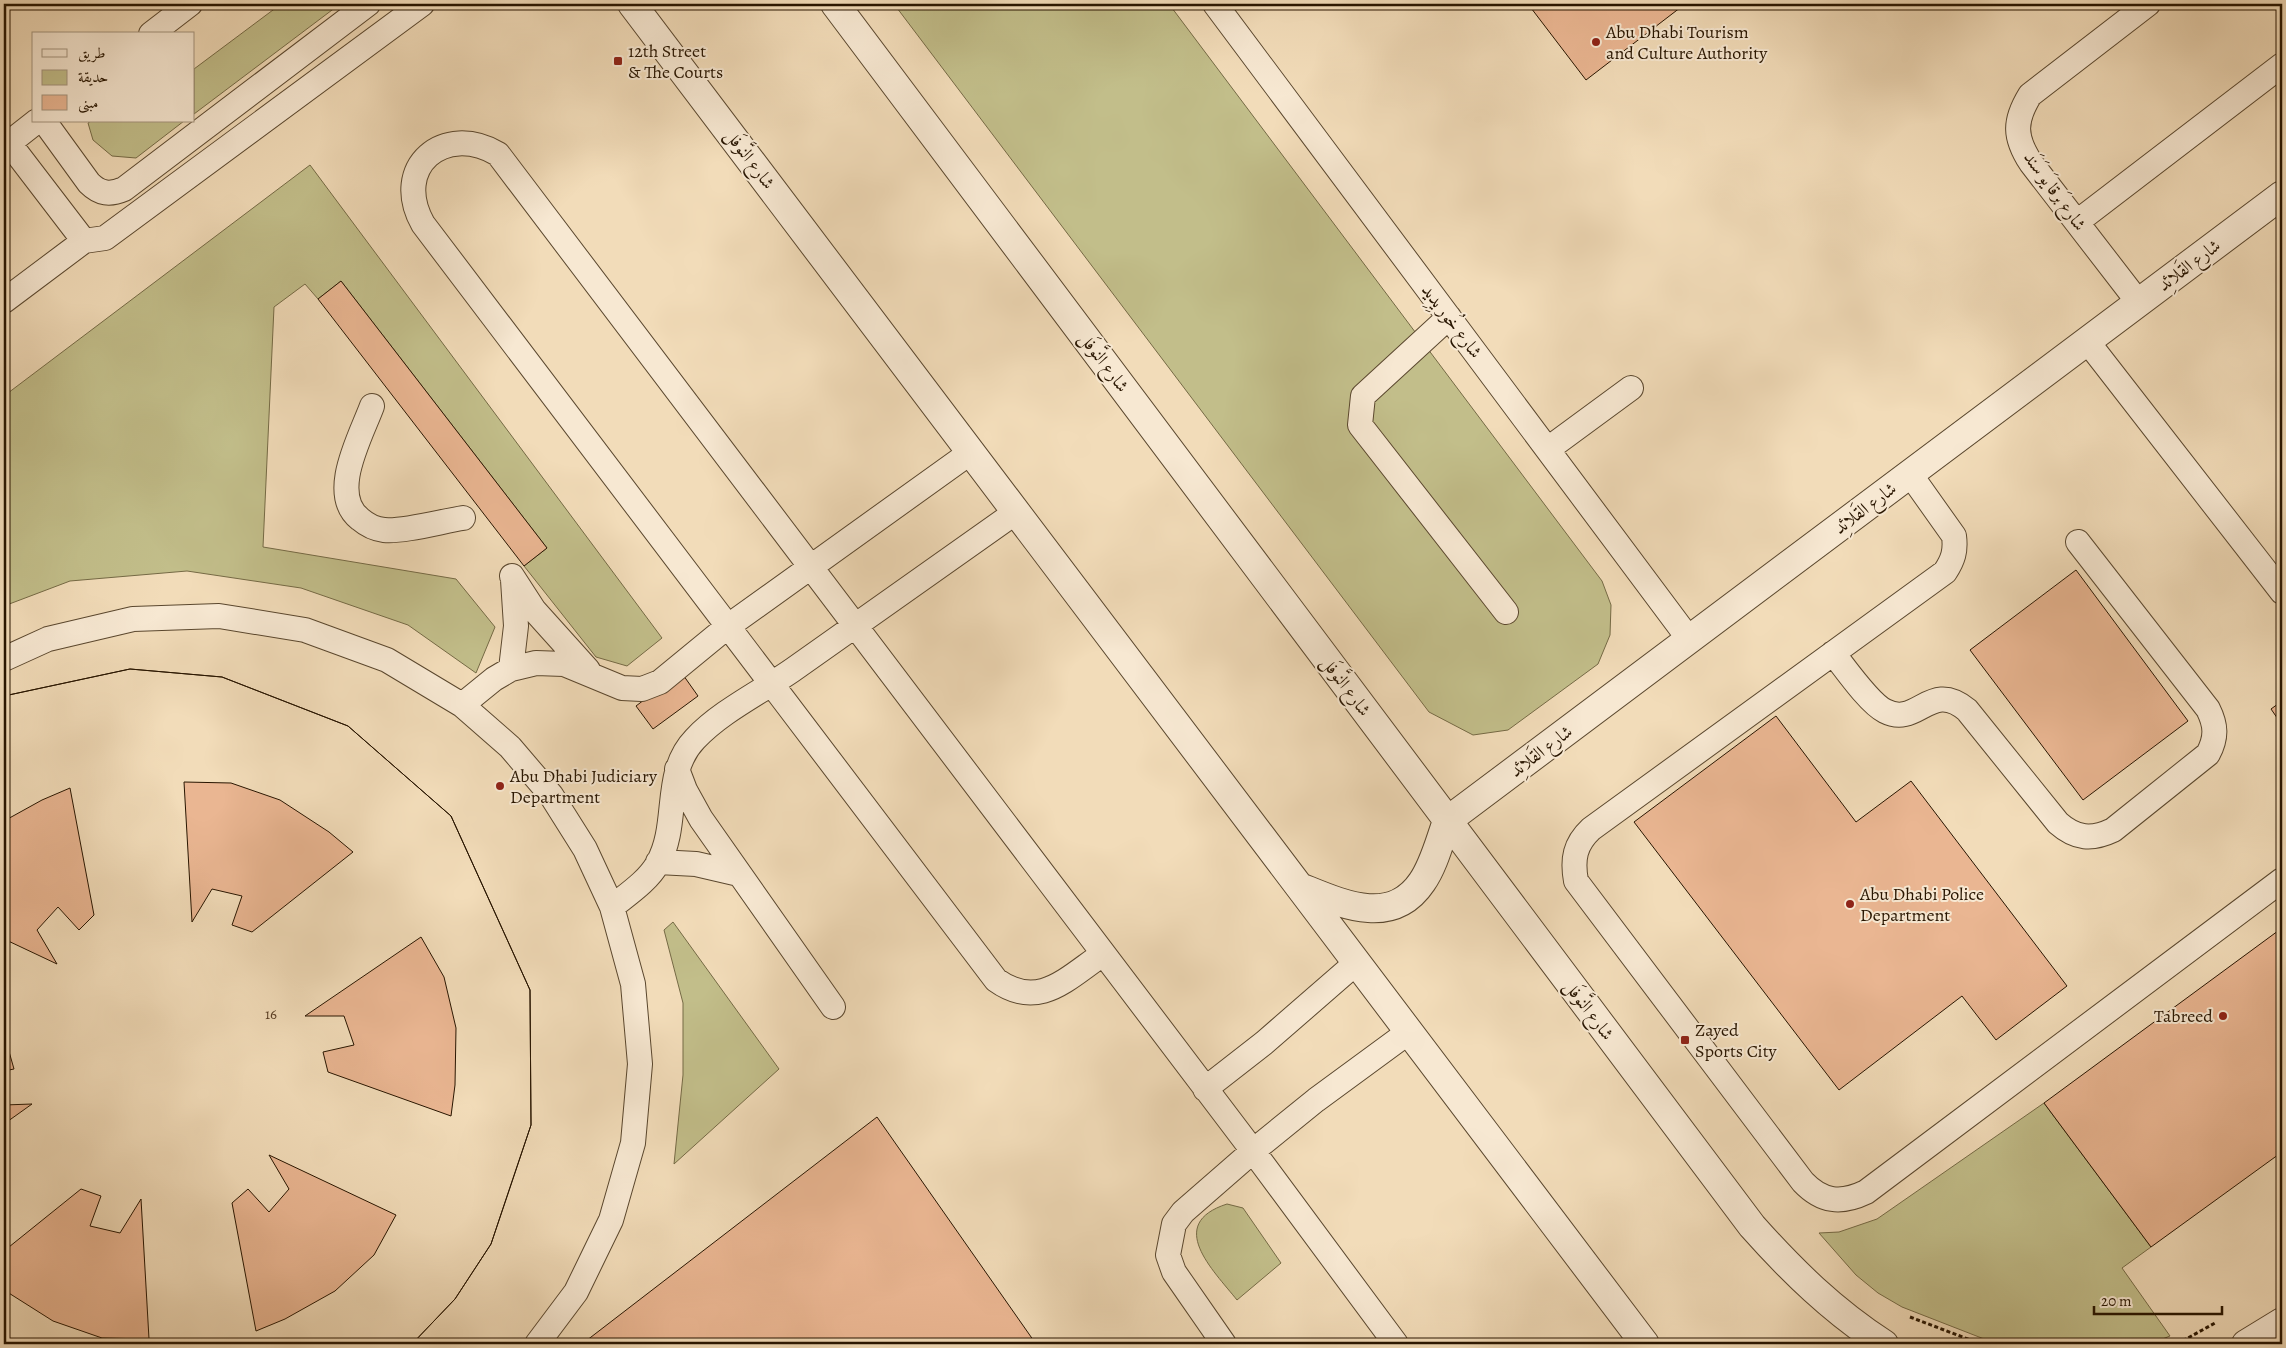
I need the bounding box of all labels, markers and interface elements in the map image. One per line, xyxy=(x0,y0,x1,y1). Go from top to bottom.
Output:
place label: Abu Dhabi Tourism and Culture Authority xyxy=(1605,20,1768,65)
legend xyxy=(32,32,195,122)
marker: Abu Dhabi Tourism and Culture Authority xyxy=(1590,36,1602,48)
place label: 12th Street & The Courts xyxy=(628,39,723,84)
text: طريق xyxy=(78,43,105,63)
marker: 12th Street & The Courts xyxy=(612,55,624,67)
text: حديقة xyxy=(78,67,108,87)
text: مبنى xyxy=(78,93,98,114)
street label: شارع النَّوفَل xyxy=(717,122,783,196)
street label: شارع بَرقا يَو سَنَد xyxy=(2016,146,2093,237)
street label: شارع القَلائِد xyxy=(2152,233,2227,299)
street label: شارع خُور يِدِيد xyxy=(1414,277,1490,365)
street label: شارع النَّوفَل xyxy=(1071,325,1137,399)
street label: شارع القَلائِد xyxy=(1828,476,1903,542)
street label: شارع النَّوفَل xyxy=(1313,649,1379,723)
street label: شارع القَلائِد xyxy=(1504,719,1579,785)
place label: Abu Dhabi Judiciary Department xyxy=(509,764,658,809)
marker: Abu Dhabi Judiciary Department xyxy=(494,780,506,792)
place label: Abu Dhabi Police Department xyxy=(1859,882,1984,927)
marker: Abu Dhabi Police Department xyxy=(1844,898,1856,910)
street label: شارع النَّوفَل xyxy=(1556,973,1622,1047)
house number: 16 xyxy=(265,1004,277,1024)
place label: Tabreed xyxy=(2154,1004,2213,1028)
marker: Tabreed xyxy=(2217,1010,2229,1022)
place label: Zayed Sports City xyxy=(1695,1018,1778,1063)
marker: Zayed Sports City xyxy=(1679,1034,1691,1046)
scale bar xyxy=(2094,1283,2221,1315)
text: 20 m xyxy=(2101,1291,2132,1311)

